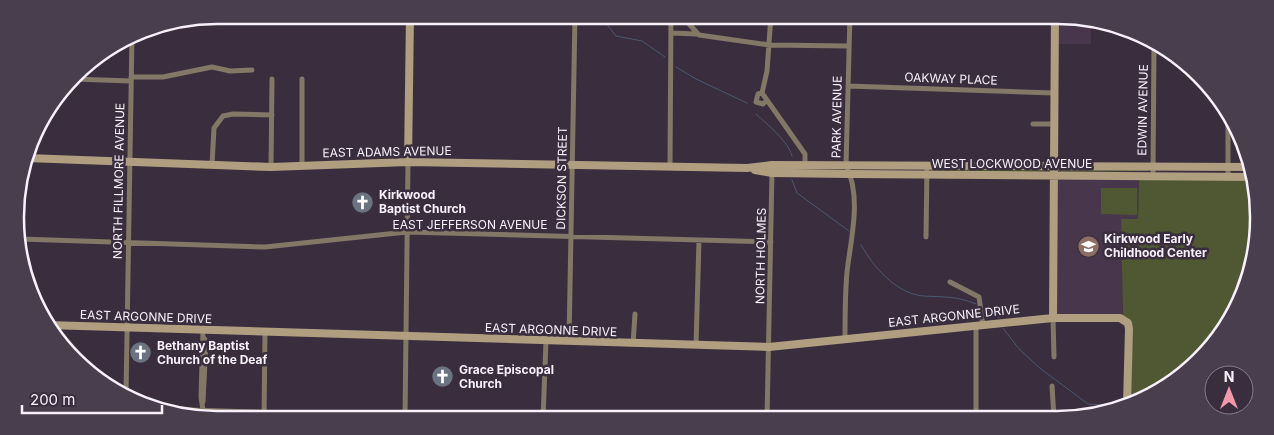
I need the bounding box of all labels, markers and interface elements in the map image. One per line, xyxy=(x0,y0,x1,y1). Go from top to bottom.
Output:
street label: EDWIN AVENUE xyxy=(1134,64,1151,156)
street label: OAKWAY PLACE xyxy=(904,69,998,88)
street label: PARK AVENUE xyxy=(828,76,845,158)
street label: NORTH FILLMORE AVENUE xyxy=(110,103,127,259)
street label: DICKSON STREET xyxy=(553,126,570,230)
street label: EAST ADAMS AVENUE xyxy=(322,143,452,160)
street label: WEST LOCKWOOD AVENUE xyxy=(932,156,1092,171)
place label: Kirkwood Baptist Church xyxy=(379,187,466,216)
church icon: Kirkwood Baptist Church xyxy=(351,190,375,214)
street label: NORTH HOLMES xyxy=(752,207,769,304)
street label: EAST JEFFERSON AVENUE xyxy=(393,217,547,232)
place label: Kirkwood Early Childhood Center xyxy=(1104,231,1207,260)
school or university icon: Kirkwood Early Childhood Center xyxy=(1076,234,1100,258)
street label: EAST ARGONNE DRIVE xyxy=(887,301,1020,330)
street label: EAST ARGONNE DRIVE xyxy=(80,307,212,326)
street label: EAST ARGONNE DRIVE xyxy=(485,320,617,339)
place label: Bethany Baptist Church of the Deaf xyxy=(157,338,268,367)
church icon: Bethany Baptist Church of the Deaf xyxy=(129,341,153,365)
place label: Grace Episcopal Church xyxy=(459,362,554,391)
church icon: Grace Episcopal Church xyxy=(431,365,455,389)
north arrow xyxy=(1204,365,1254,415)
text: N xyxy=(1224,368,1234,385)
scale bar xyxy=(22,382,162,414)
text: 200 m xyxy=(30,390,75,409)

